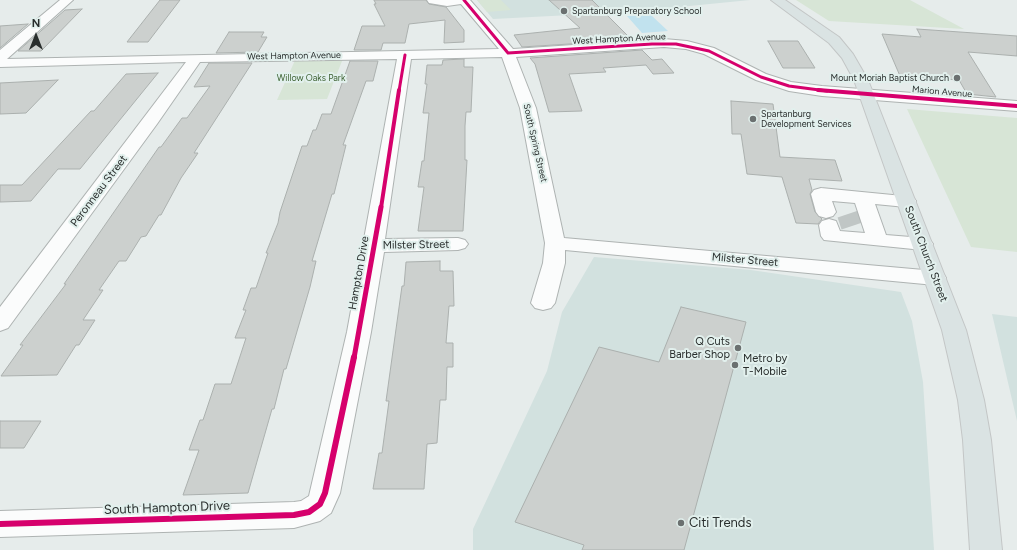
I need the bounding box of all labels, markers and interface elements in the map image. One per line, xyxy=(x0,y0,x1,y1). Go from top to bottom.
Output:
marker: Spartanburg Preparatory School xyxy=(559,6,569,16)
place label: Spartanburg Preparatory School xyxy=(572,6,701,16)
north arrow xyxy=(16,16,56,56)
text: N xyxy=(32,17,40,30)
street label: West Hampton Avenue xyxy=(572,31,666,47)
street label: West Hampton Avenue xyxy=(247,50,341,62)
park label: Willow Oaks Park xyxy=(277,73,345,83)
place label: Mount Moriah Baptist Church xyxy=(831,73,949,83)
marker: Mount Moriah Baptist Church xyxy=(952,73,962,83)
street label: Marion Avenue xyxy=(912,84,972,100)
street label: South Spring Street xyxy=(521,103,549,183)
place label: Spartanburg Development Services xyxy=(761,109,851,130)
marker: Spartanburg Development Services xyxy=(748,114,758,124)
street label: Peronneau Street xyxy=(68,153,130,229)
street label: South Church Street xyxy=(902,204,950,304)
street label: Hampton Drive xyxy=(346,235,372,311)
street label: Milster Street xyxy=(383,238,449,252)
street label: Milster Street xyxy=(711,251,779,269)
place label: Q Cuts Barber Shop xyxy=(669,335,730,361)
marker: Q Cuts Barber Shop xyxy=(733,343,743,353)
place label: Metro by T-Mobile xyxy=(743,352,787,378)
marker: Metro by T-Mobile xyxy=(730,360,740,370)
street label: South Hampton Drive xyxy=(104,498,230,518)
place label: Citi Trends xyxy=(689,515,752,531)
marker: Citi Trends xyxy=(676,518,686,528)

